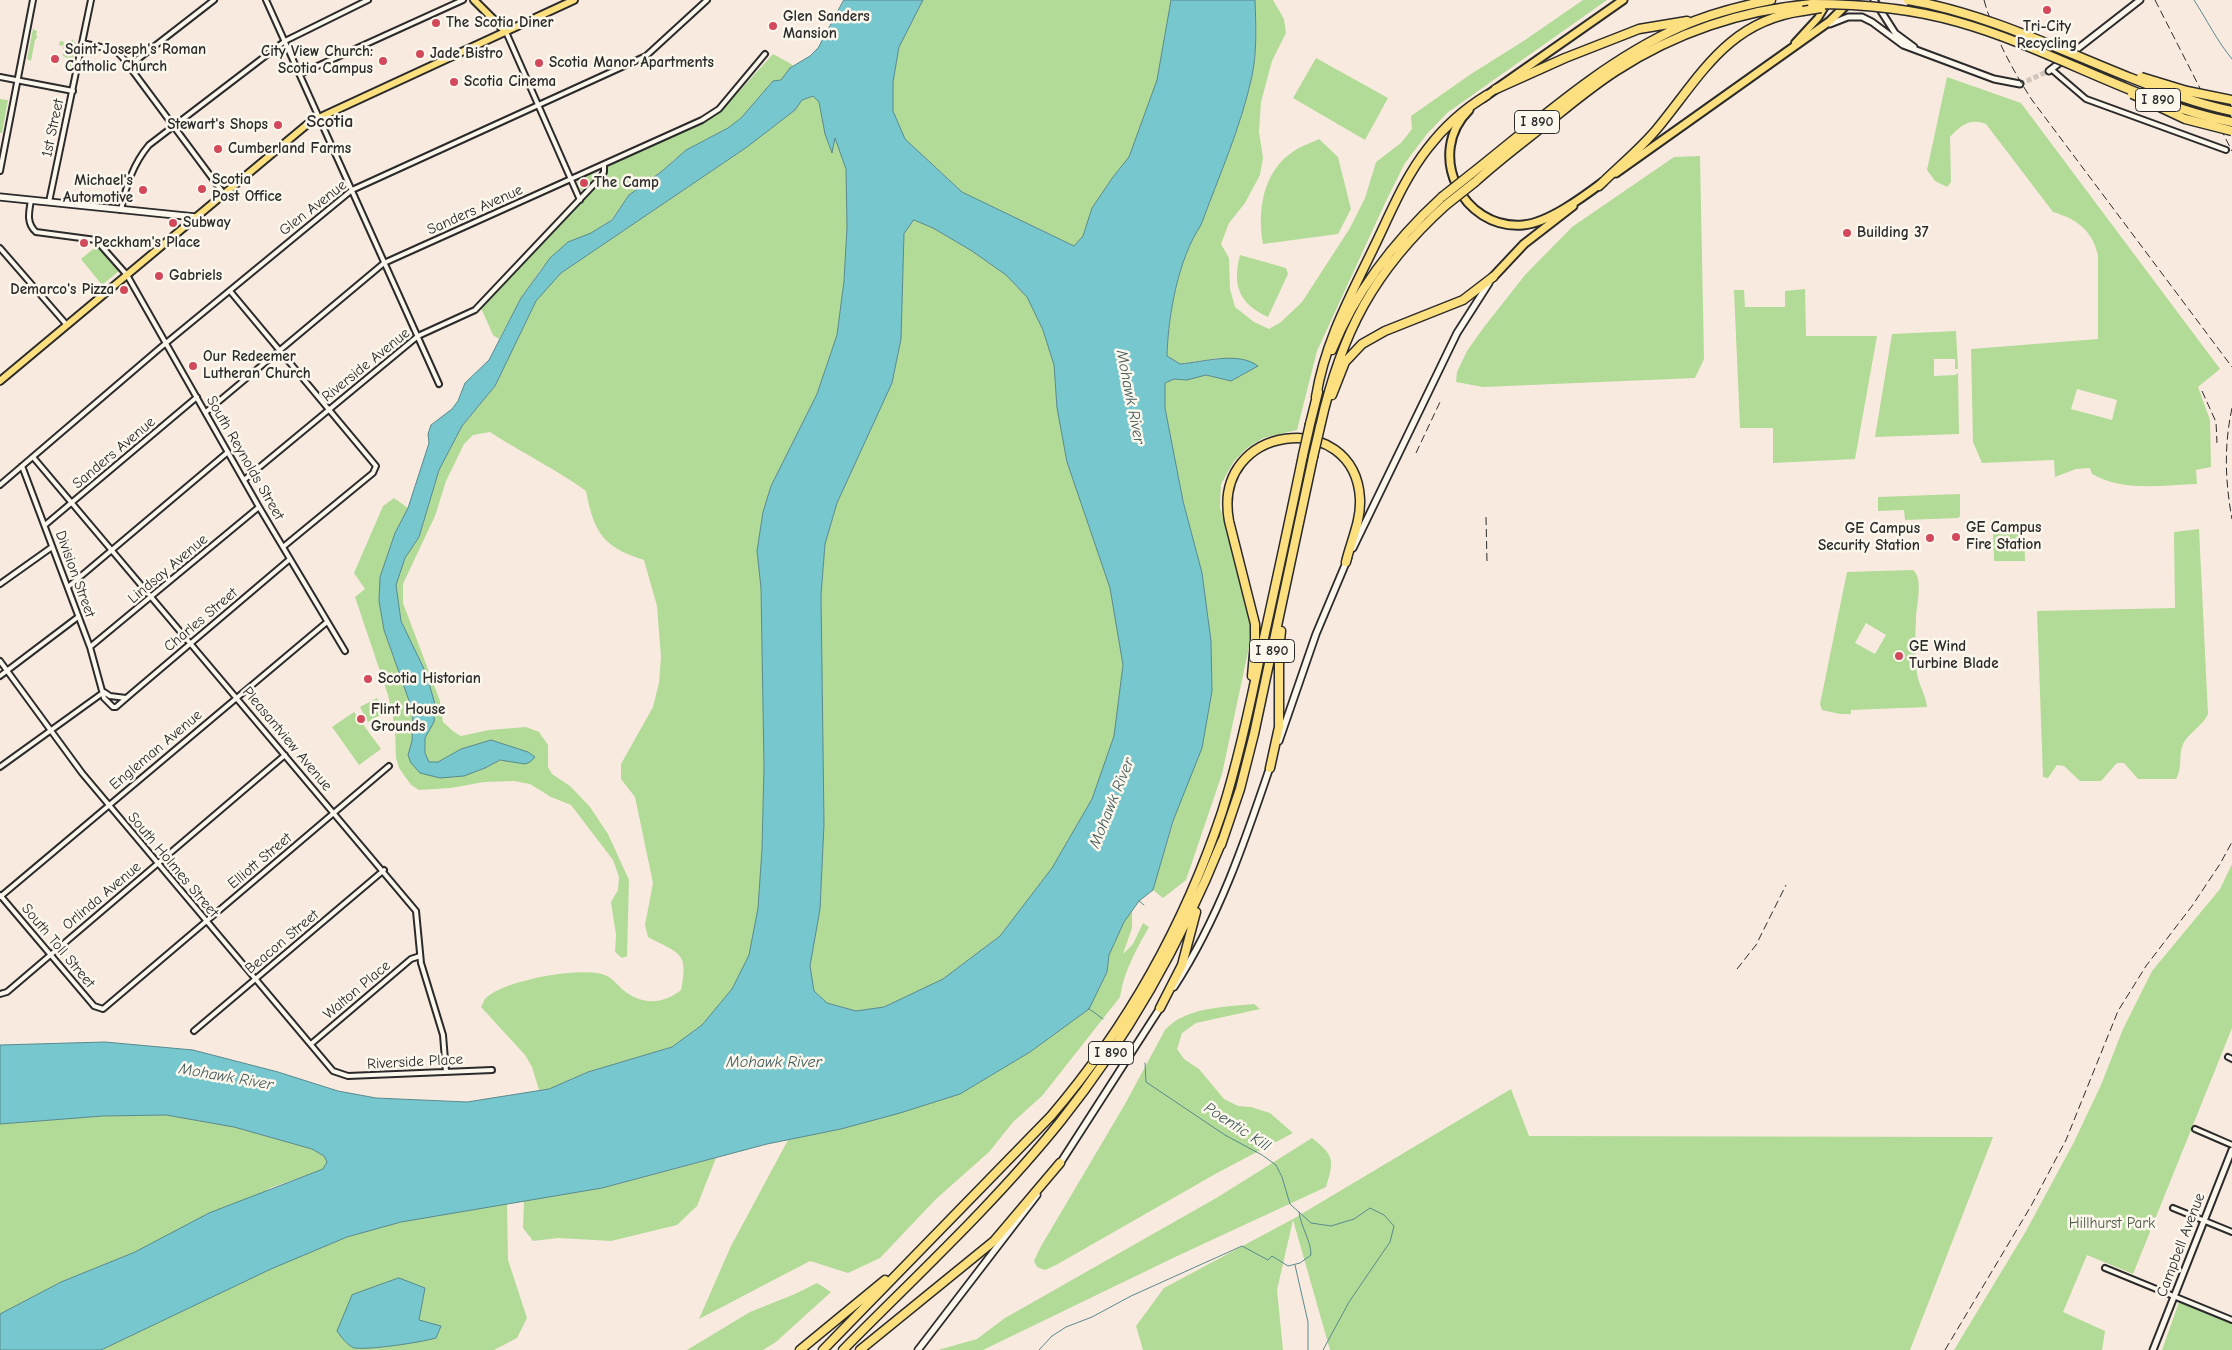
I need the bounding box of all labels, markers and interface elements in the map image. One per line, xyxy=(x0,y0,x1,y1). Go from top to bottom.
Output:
marker: Tri-City Recycling xyxy=(2041,4,2053,16)
place label: Glen Sanders Mansion xyxy=(783,8,870,43)
place label: The Scotia Diner xyxy=(446,14,553,32)
marker: The Scotia Diner xyxy=(430,17,442,29)
place label: Tri-City Recycling xyxy=(2017,18,2077,53)
marker: Glen Sanders Mansion xyxy=(767,20,779,32)
place label: Saint Joseph's Roman Catholic Church xyxy=(65,41,206,76)
place label: City View Church: Scotia Campus xyxy=(261,43,373,78)
place label: Jade Bistro xyxy=(430,45,503,63)
marker: Jade Bistro xyxy=(414,48,426,60)
marker: Saint Joseph's Roman Catholic Church xyxy=(49,53,61,65)
place label: Scotia Manor Apartments xyxy=(549,54,714,72)
marker: City View Church: Scotia Campus xyxy=(377,55,389,67)
marker: Scotia Manor Apartments xyxy=(533,57,545,69)
place label: Scotia Cinema xyxy=(464,73,556,91)
marker: Scotia Cinema xyxy=(448,76,460,88)
road number: I 890 xyxy=(2136,88,2180,112)
street label: 1st Street xyxy=(38,97,68,159)
road number: I 890 xyxy=(1514,110,1560,134)
district label: Scotia xyxy=(307,111,353,133)
place label: Stewart's Shops xyxy=(167,116,268,134)
marker: Stewart's Shops xyxy=(272,119,284,131)
place label: Cumberland Farms xyxy=(228,140,351,158)
marker: Cumberland Farms xyxy=(212,143,224,155)
place label: Scotia Post Office xyxy=(212,171,282,206)
place label: Michael's Automotive xyxy=(63,172,133,207)
place label: The Camp xyxy=(594,174,659,192)
street label: Glen Avenue xyxy=(276,176,350,240)
marker: The Camp xyxy=(578,177,590,189)
street label: Sanders Avenue xyxy=(424,181,526,239)
marker: Scotia Post Office xyxy=(196,183,208,195)
marker: Michael's Automotive xyxy=(137,184,149,196)
place label: Subway xyxy=(183,214,231,232)
marker: Subway xyxy=(167,217,179,229)
place label: Building 37 xyxy=(1857,224,1928,242)
marker: Building 37 xyxy=(1841,227,1853,239)
place label: Peckham's Place xyxy=(94,234,200,252)
marker: Peckham's Place xyxy=(78,237,90,249)
place label: Gabriels xyxy=(169,267,222,285)
marker: Gabriels xyxy=(153,270,165,282)
place label: Demarco's Pizza xyxy=(10,281,114,299)
marker: Demarco's Pizza xyxy=(118,284,130,296)
street label: Riverside Avenue xyxy=(319,324,413,406)
place label: Our Redeemer Lutheran Church xyxy=(203,348,311,383)
water label: Mohawk River xyxy=(1111,348,1149,446)
marker: Our Redeemer Lutheran Church xyxy=(187,360,199,372)
street label: South Reynolds Street xyxy=(202,393,288,523)
street label: Sanders Avenue xyxy=(69,413,159,493)
place label: GE Campus Fire Station xyxy=(1966,519,2041,554)
place label: GE Campus Security Station xyxy=(1818,520,1920,555)
street label: Division Street xyxy=(51,528,99,620)
street label: Lindsay Avenue xyxy=(124,530,212,608)
marker: GE Campus Fire Station xyxy=(1950,531,1962,543)
marker: GE Campus Security Station xyxy=(1924,532,1936,544)
street label: Charles Street xyxy=(161,584,241,656)
place label: GE Wind Turbine Blade xyxy=(1909,638,1999,673)
road number: I 890 xyxy=(1250,640,1294,662)
marker: GE Wind Turbine Blade xyxy=(1893,650,1905,662)
place label: Scotia Historian xyxy=(378,670,481,688)
marker: Scotia Historian xyxy=(362,673,374,685)
street label: Pleasantview Avenue xyxy=(238,683,336,795)
place label: Flint House Grounds xyxy=(371,701,445,736)
street label: Engleman Avenue xyxy=(106,706,206,794)
marker: Flint House Grounds xyxy=(355,713,367,725)
water label: Mohawk River xyxy=(1085,755,1139,851)
street label: South Holmes Street xyxy=(124,809,222,921)
street label: Elliott Street xyxy=(224,829,296,893)
street label: Orlinda Avenue xyxy=(59,858,145,934)
street label: South Toll Street xyxy=(17,900,99,992)
street label: Beacon Street xyxy=(242,906,322,978)
street label: Walton Place xyxy=(320,957,394,1023)
road number: I 890 xyxy=(1088,1042,1134,1064)
street label: Riverside Place xyxy=(367,1050,463,1074)
water label: Mohawk River xyxy=(726,1052,822,1072)
water label: Mohawk River xyxy=(177,1059,275,1095)
water label: Poentic Kill xyxy=(1200,1098,1274,1156)
street label: Campbell Avenue xyxy=(2153,1190,2209,1300)
park label: Hillhurst Park xyxy=(2069,1215,2155,1233)

